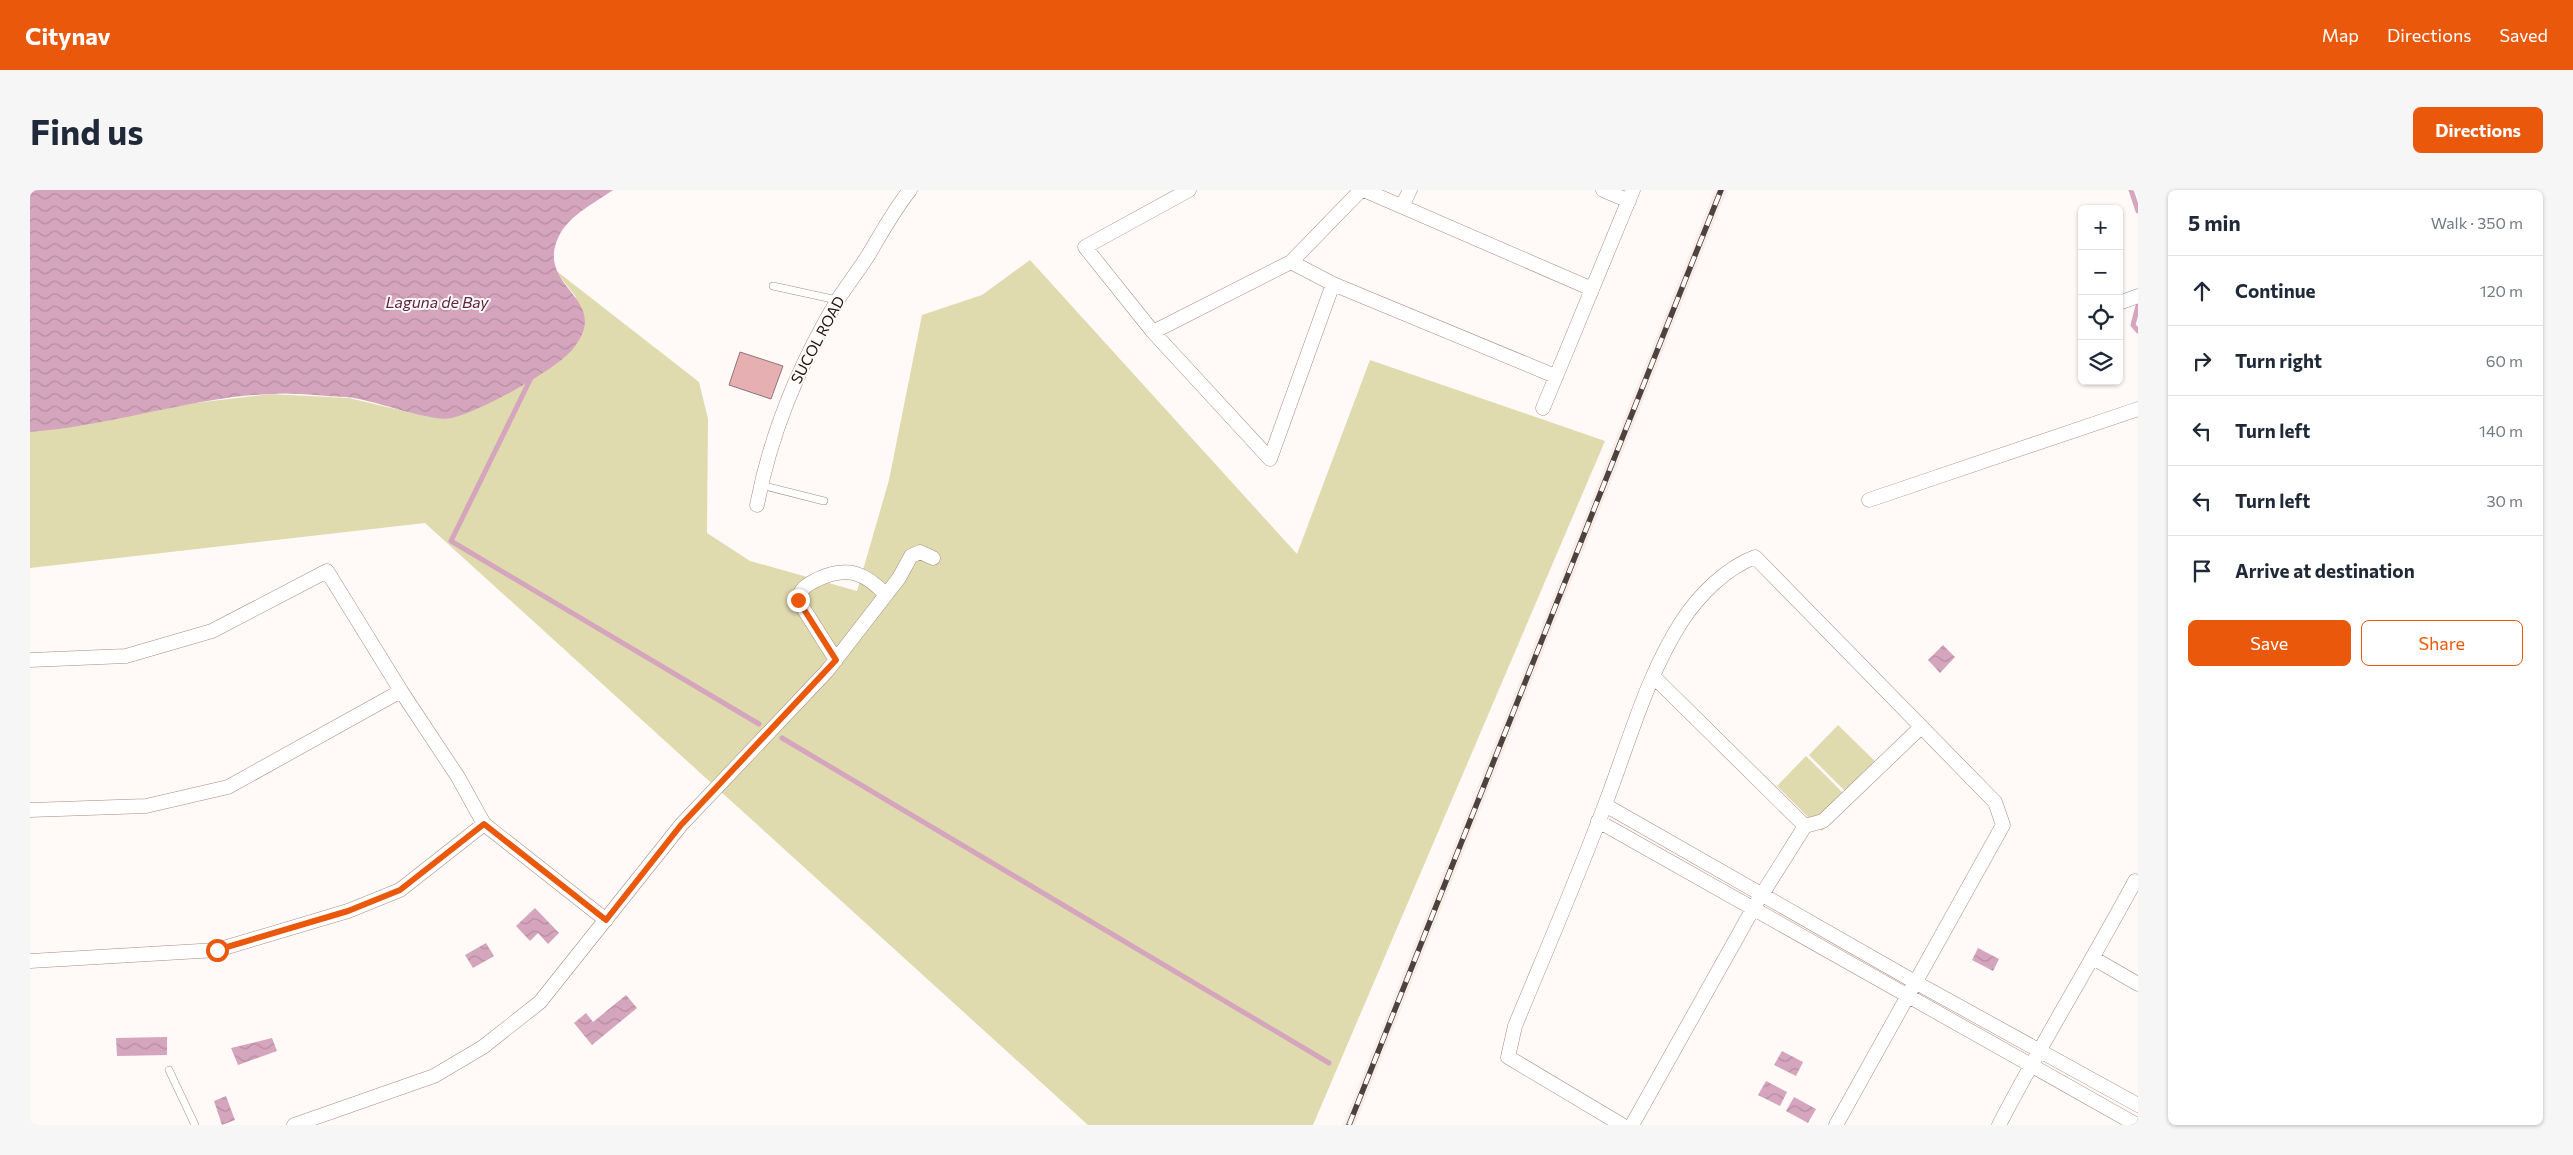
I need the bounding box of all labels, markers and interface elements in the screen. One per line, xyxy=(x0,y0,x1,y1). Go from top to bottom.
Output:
text: Citynav xyxy=(25,21,111,50)
text: Map xyxy=(2322,24,2359,46)
text: Directions xyxy=(2387,24,2471,46)
text: Saved xyxy=(2499,24,2548,46)
button: Directions xyxy=(2413,107,2543,153)
text: Find us xyxy=(30,109,144,152)
map controls xyxy=(2078,205,2123,385)
button: + xyxy=(2078,205,2123,250)
text: 5 min xyxy=(2188,210,2241,235)
text: Walk · 350 m xyxy=(2431,213,2523,232)
button: − xyxy=(2078,250,2123,295)
icon: ahead xyxy=(2188,277,2216,305)
text: Continue xyxy=(2235,279,2315,302)
text: 120 m xyxy=(2480,281,2523,300)
water label: Laguna de Bay xyxy=(385,292,489,311)
street label: SUCOL ROAD xyxy=(786,293,848,386)
button: locate xyxy=(2078,295,2123,340)
button: layers xyxy=(2078,340,2123,385)
icon: right xyxy=(2188,347,2216,375)
text: Turn right xyxy=(2235,349,2322,372)
text: 60 m xyxy=(2486,351,2523,370)
icon: left xyxy=(2188,417,2216,445)
text: Turn left xyxy=(2235,419,2310,442)
text: 140 m xyxy=(2479,421,2523,440)
icon: left xyxy=(2188,487,2216,515)
text: Turn left xyxy=(2235,489,2310,512)
text: 30 m xyxy=(2486,491,2523,510)
icon: arrive xyxy=(2188,557,2216,585)
text: Arrive at destination xyxy=(2235,559,2415,582)
route end xyxy=(787,589,810,612)
button: Save xyxy=(2188,620,2351,666)
button: Share xyxy=(2361,620,2523,666)
route start xyxy=(206,939,229,962)

